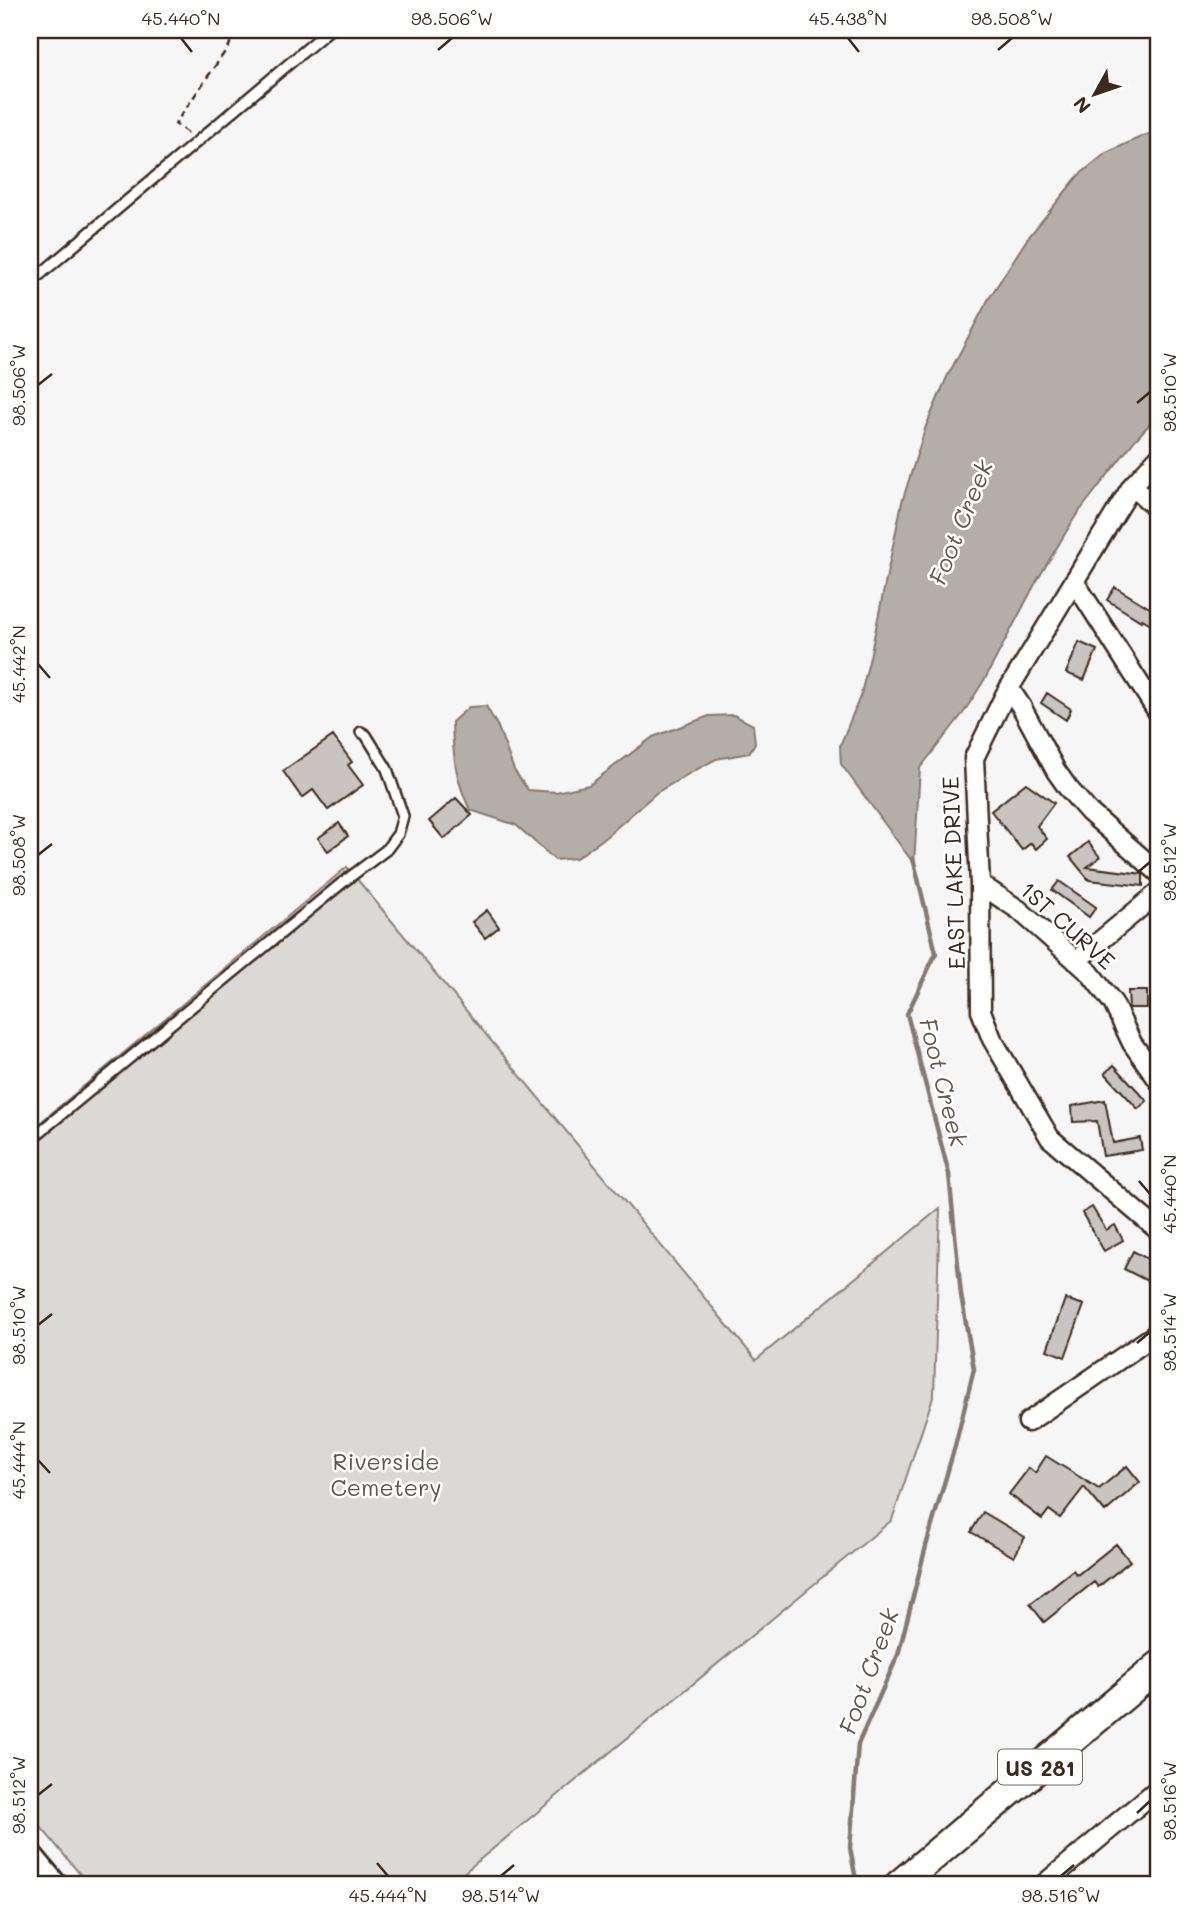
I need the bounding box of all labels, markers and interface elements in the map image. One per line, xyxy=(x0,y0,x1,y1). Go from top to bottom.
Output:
text: 45.440°N xyxy=(142,6,220,30)
text: 98.506°W xyxy=(411,6,493,30)
text: 45.438°N xyxy=(809,6,887,30)
text: 98.508°W xyxy=(971,6,1053,30)
north arrow xyxy=(1060,60,1130,130)
text: N xyxy=(1067,92,1096,119)
text: 98.506°W xyxy=(6,344,30,426)
text: 98.510°W xyxy=(1157,352,1181,432)
water label: Foot Creek xyxy=(921,454,1000,589)
text: 45.442°N xyxy=(6,625,30,703)
street label: EAST LAKE DRIVE xyxy=(935,776,971,970)
text: 98.508°W xyxy=(6,814,30,896)
text: 98.512°W xyxy=(1157,823,1181,901)
street label: 1ST CURVE xyxy=(1014,874,1122,976)
water label: Foot Creek xyxy=(913,1014,975,1151)
text: 45.440°N xyxy=(1157,1155,1181,1233)
text: 98.510°W xyxy=(6,1285,30,1365)
text: 98.514°W xyxy=(1157,1293,1181,1371)
text: 45.444°N xyxy=(6,1421,30,1499)
park label: Riverside Cemetery xyxy=(330,1446,442,1502)
water label: Foot Creek xyxy=(831,1603,906,1738)
road number: US 281 xyxy=(998,1750,1082,1784)
text: 98.512°W xyxy=(6,1756,30,1834)
text: 98.516°W xyxy=(1157,1761,1181,1841)
text: 45.444°N xyxy=(349,1883,427,1907)
text: 98.514°W xyxy=(462,1883,540,1907)
text: 98.516°W xyxy=(1021,1883,1101,1907)

